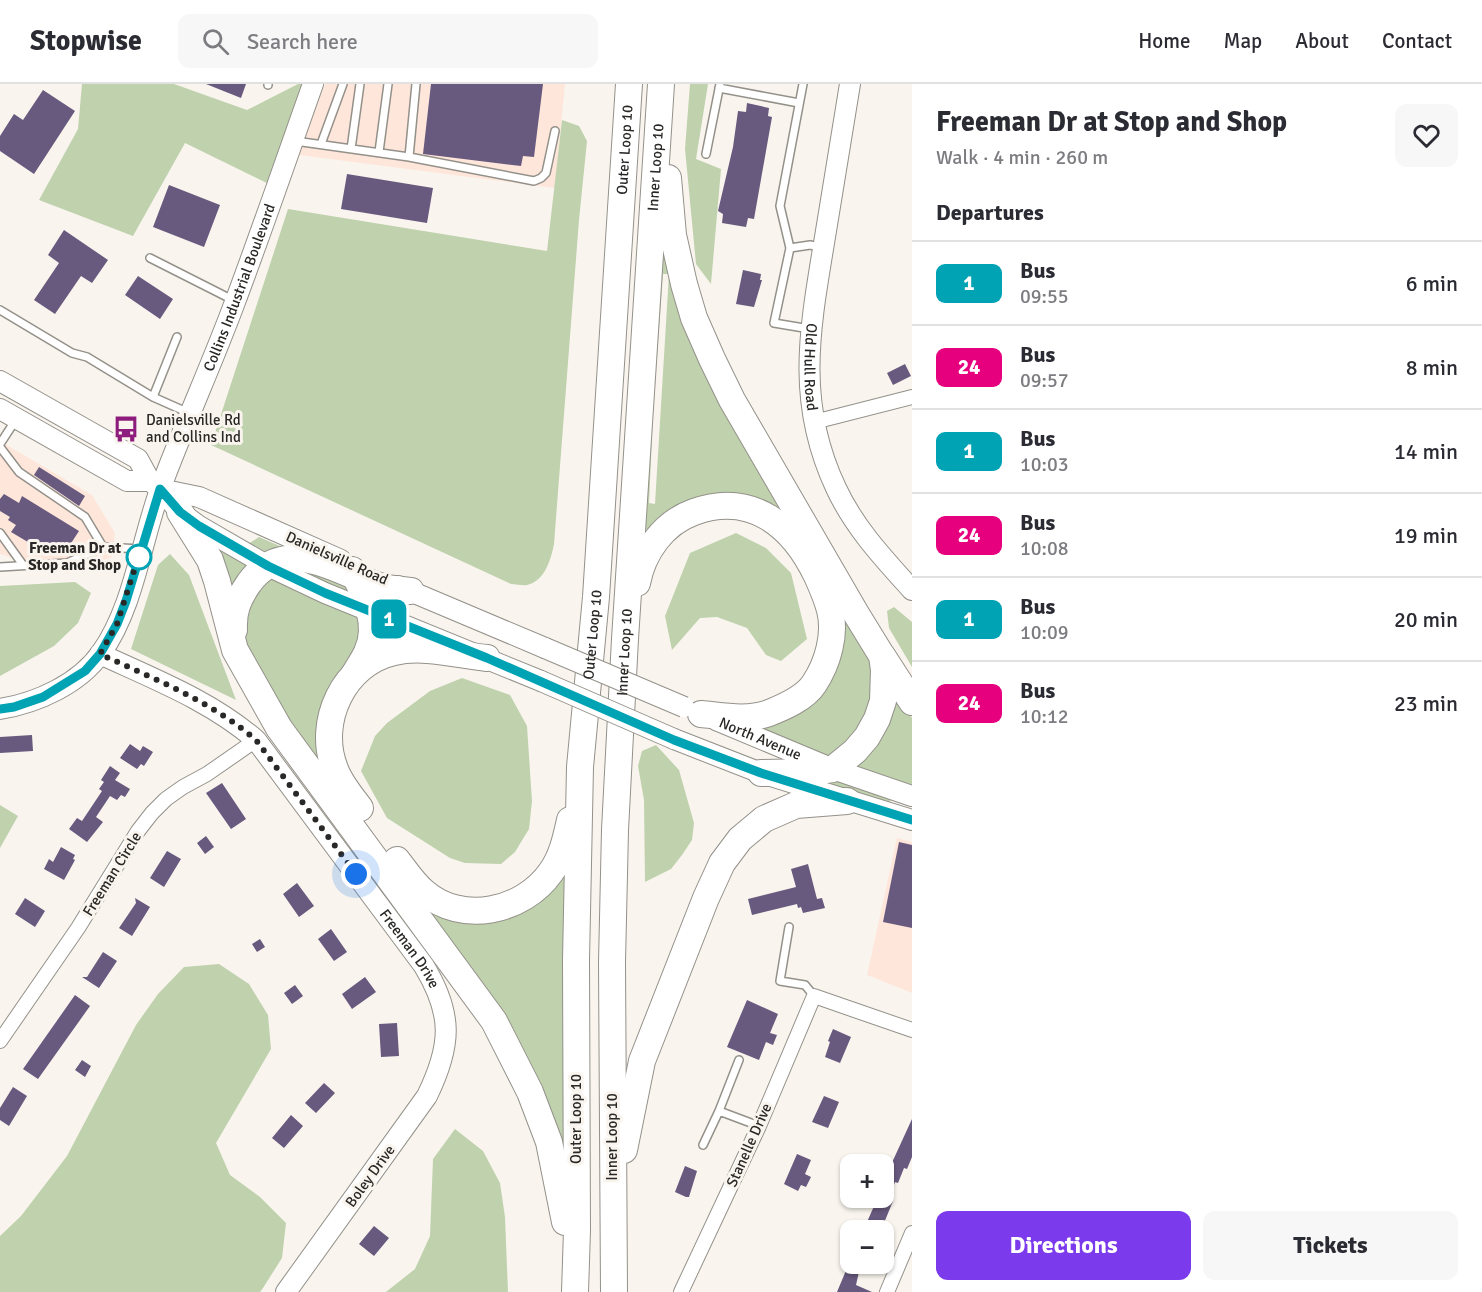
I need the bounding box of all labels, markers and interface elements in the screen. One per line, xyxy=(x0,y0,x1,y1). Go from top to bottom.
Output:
search box xyxy=(178,14,598,68)
text: Stopwise xyxy=(30,24,142,58)
icon: search xyxy=(199,25,232,58)
text: Search here xyxy=(247,28,358,55)
text: Home xyxy=(1138,28,1191,54)
text: Map xyxy=(1224,28,1262,54)
text: About xyxy=(1295,28,1349,54)
text: Contact xyxy=(1382,28,1452,54)
street label: Outer Loop 10 xyxy=(613,104,637,195)
button: heart xyxy=(1395,104,1458,167)
text: Freeman Dr at Stop and Shop xyxy=(936,105,1287,139)
street label: Inner Loop 10 xyxy=(644,123,667,212)
text: Walk · 4 min · 260 m xyxy=(936,145,1108,170)
text: Departures xyxy=(936,199,1044,226)
street label: Collins Industrial Boulevard xyxy=(200,201,279,374)
text: Bus xyxy=(1020,257,1055,284)
text: 1 xyxy=(963,270,975,296)
text: 6 min xyxy=(1406,270,1458,297)
text: 09:55 xyxy=(1020,284,1069,309)
street label: Old Hull Road xyxy=(800,322,821,412)
text: Bus xyxy=(1020,341,1055,368)
text: 24 xyxy=(958,354,980,380)
text: 8 min xyxy=(1406,354,1458,381)
text: 09:57 xyxy=(1020,368,1069,393)
place label: Danielsville Rd and Collins Ind xyxy=(146,411,241,446)
bus stop icon: Danielsville Rd and Collins Ind xyxy=(111,414,141,444)
text: Bus xyxy=(1020,425,1055,452)
text: 1 xyxy=(963,438,975,464)
text: 14 min xyxy=(1394,438,1458,465)
text: 10:03 xyxy=(1020,452,1069,477)
text: Bus xyxy=(1020,509,1055,536)
text: 24 xyxy=(958,522,980,548)
text: 19 min xyxy=(1394,522,1458,549)
street label: Danielsville Road xyxy=(283,527,391,589)
text: 10:08 xyxy=(1020,536,1069,561)
place label: Freeman Dr at Stop and Shop xyxy=(28,539,121,574)
marker: Freeman Dr at Stop and Shop xyxy=(126,544,152,570)
street label: Outer Loop 10 xyxy=(579,589,605,680)
text: Bus xyxy=(1020,593,1055,620)
line badge: 1 xyxy=(370,600,408,638)
text: 1 xyxy=(383,606,395,632)
text: 1 xyxy=(963,606,975,632)
text: 20 min xyxy=(1394,606,1458,633)
street label: Inner Loop 10 xyxy=(613,608,636,697)
text: 10:09 xyxy=(1020,620,1069,645)
text: Bus xyxy=(1020,677,1055,704)
text: 24 xyxy=(958,690,980,716)
text: 23 min xyxy=(1394,690,1458,717)
text: 10:12 xyxy=(1020,704,1069,729)
street label: North Avenue xyxy=(716,713,804,764)
street label: Freeman Circle xyxy=(79,829,145,919)
your location xyxy=(341,859,371,889)
street label: Freeman Drive xyxy=(376,906,443,991)
street label: Outer Loop 10 xyxy=(567,1074,585,1164)
street label: Inner Loop 10 xyxy=(603,1093,621,1181)
street label: Stanelle Drive xyxy=(723,1100,775,1190)
street label: Boley Drive xyxy=(341,1141,399,1211)
map controls xyxy=(840,1154,894,1274)
button: + xyxy=(840,1154,894,1208)
button: Directions xyxy=(936,1211,1191,1280)
button: Tickets xyxy=(1203,1211,1458,1280)
button: − xyxy=(840,1220,894,1274)

